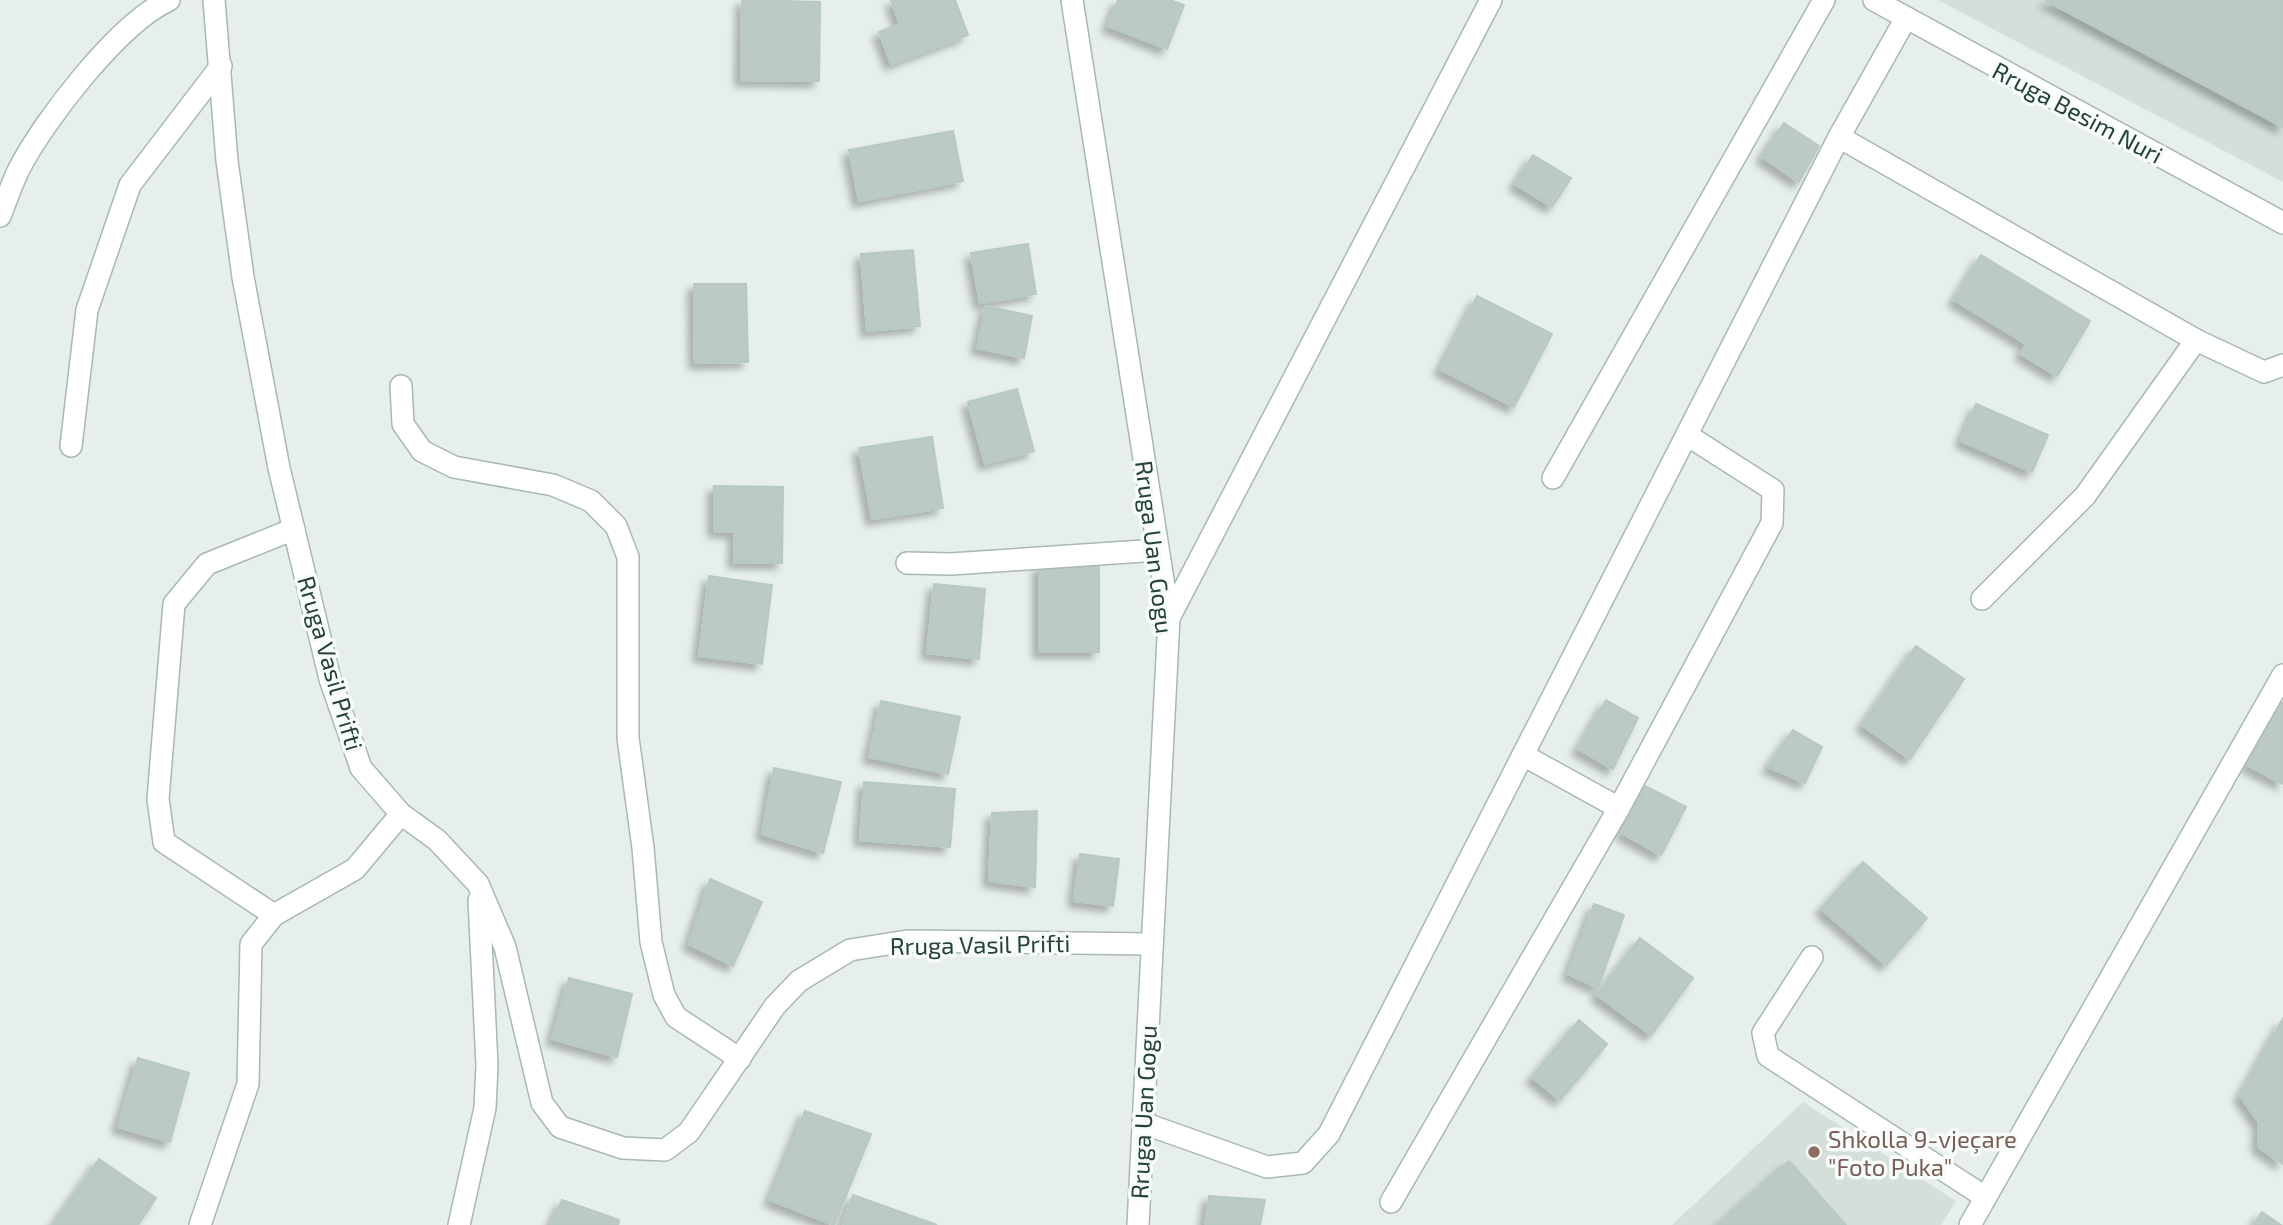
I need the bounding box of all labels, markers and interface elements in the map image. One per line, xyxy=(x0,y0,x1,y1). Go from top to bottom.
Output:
street label: Rruga Besim Nuri xyxy=(1988,55,2168,169)
street label: Rruga Uan Gogu xyxy=(1130,459,1180,635)
street label: Rruga Vasil Prifti xyxy=(292,572,370,754)
street label: Rruga Vasil Prifti xyxy=(890,928,1070,960)
street label: Rruga Uan Gogu xyxy=(1124,1024,1162,1200)
place label: Shkolla 9-vjeçare "Foto Puka" xyxy=(1828,1124,2017,1181)
marker: Shkolla 9-vjeçare "Foto Puka" xyxy=(1806,1144,1822,1160)

